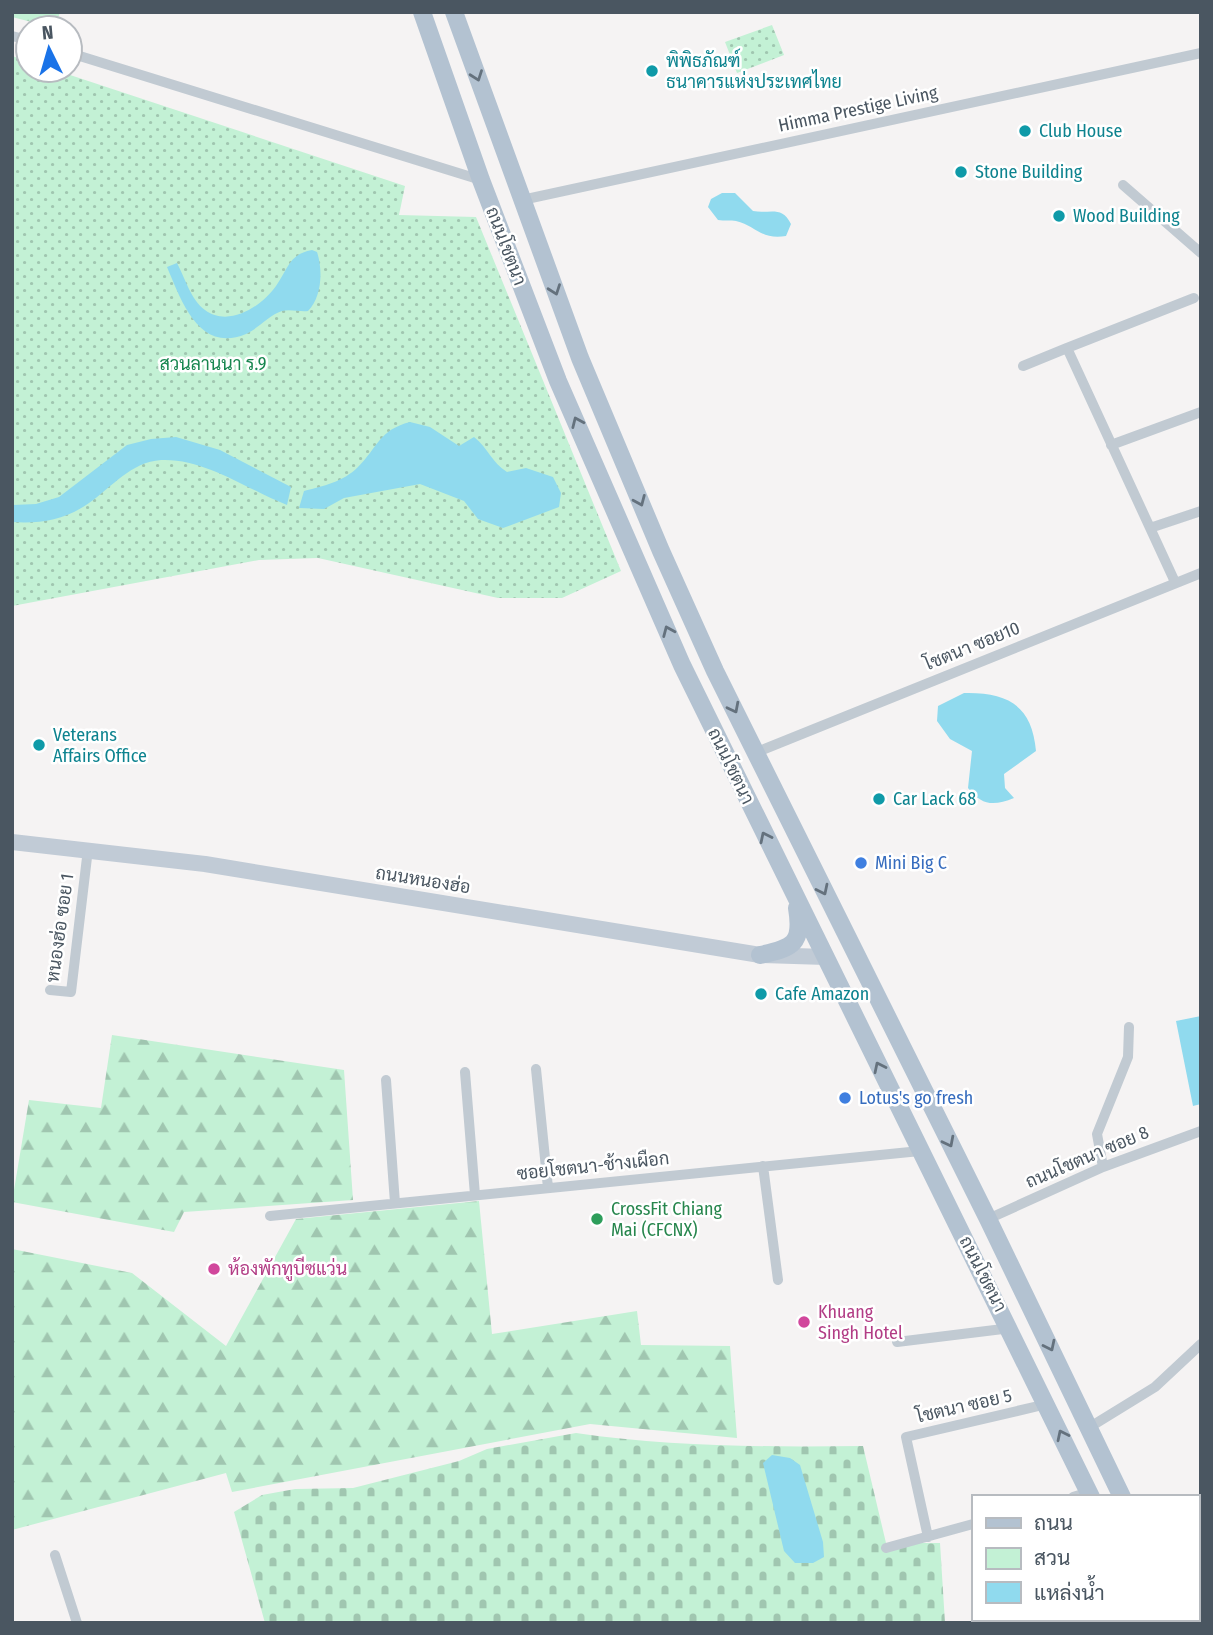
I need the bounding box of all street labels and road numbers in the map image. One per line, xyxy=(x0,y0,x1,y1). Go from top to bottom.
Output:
street label: Himma Prestige Living xyxy=(776,81,940,137)
street label: ถนนโชตนา xyxy=(481,203,533,288)
street label: โชตนา ซอย10 xyxy=(919,615,1023,676)
street label: ถนนโชตนา xyxy=(703,723,761,808)
street label: ถนนหนองฮ่อ xyxy=(374,861,472,898)
street label: หนองฮ่อ ซอย 1 xyxy=(40,872,79,984)
street label: ถนนโชตนา ซอย 8 xyxy=(1021,1119,1152,1193)
street label: ซอยโชตนา-ช้างเผือก xyxy=(516,1145,670,1185)
street label: ถนนโชตนา xyxy=(955,1231,1013,1316)
street label: โชตนา ซอย 5 xyxy=(913,1382,1014,1428)

